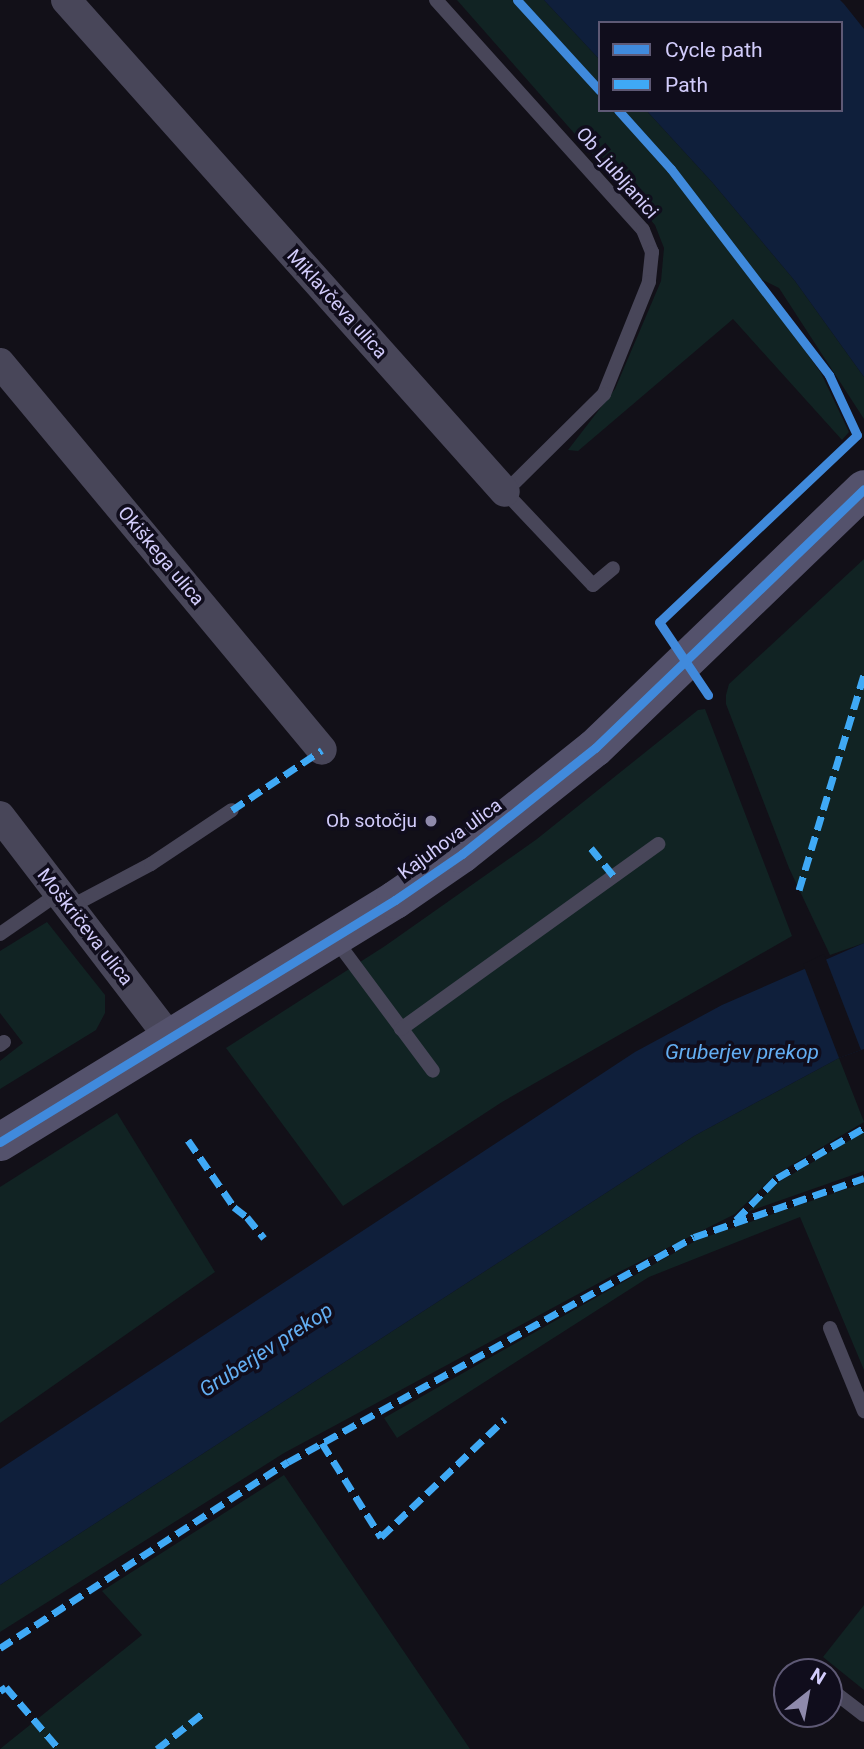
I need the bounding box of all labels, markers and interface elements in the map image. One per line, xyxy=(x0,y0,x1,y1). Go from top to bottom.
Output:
legend xyxy=(598,21,843,112)
text: Cycle path xyxy=(665,38,763,62)
text: Path xyxy=(665,73,708,97)
street label: Ob Ljubljanici xyxy=(571,123,663,223)
street label: Miklavčeva ulica xyxy=(282,245,392,363)
street label: Okiškega ulica xyxy=(113,502,209,610)
street label: Kajuhova ulica xyxy=(394,794,506,884)
place label: Ob sotočju xyxy=(326,810,417,832)
marker: Ob sotočju xyxy=(423,813,439,829)
street label: Moškričeva ulica xyxy=(32,864,138,990)
water label: Gruberjev prekop xyxy=(665,1039,819,1065)
water label: Gruberjev prekop xyxy=(195,1297,337,1403)
north arrow xyxy=(773,1658,843,1728)
text: N xyxy=(806,1663,830,1690)

